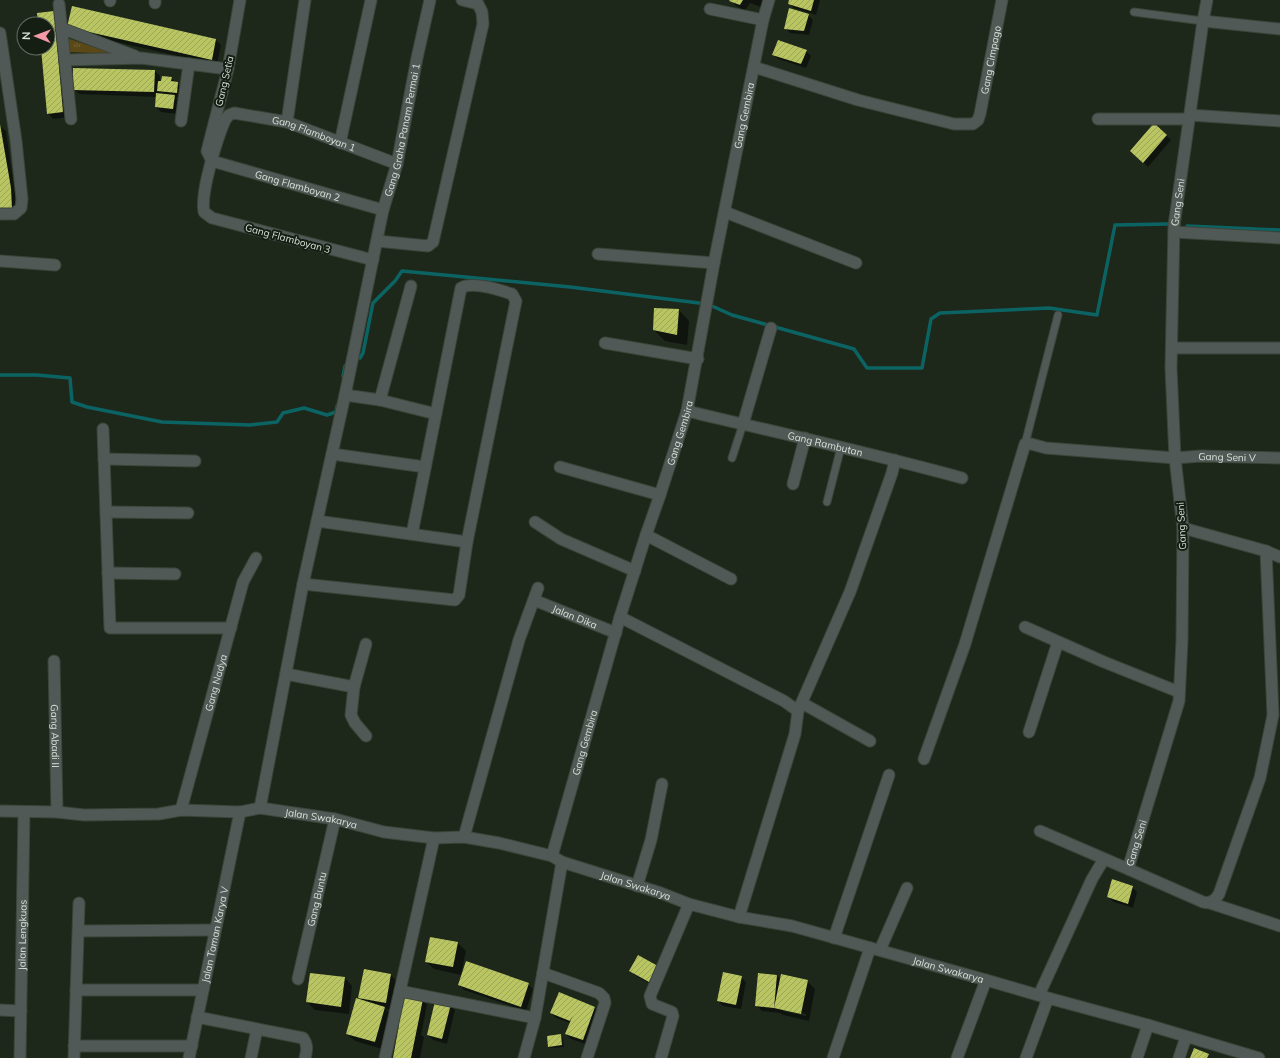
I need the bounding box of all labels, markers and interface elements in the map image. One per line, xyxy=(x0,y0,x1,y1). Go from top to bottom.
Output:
north arrow xyxy=(16,16,56,56)
street label: Gang Cimpago xyxy=(978,24,1004,95)
text: N xyxy=(19,32,33,40)
street label: Gang Setia xyxy=(212,55,237,108)
street label: Gang Graha Panam Permai 1 xyxy=(381,62,423,198)
street label: Gang Gembira xyxy=(731,81,757,150)
street label: Gang Flamboyan 1 xyxy=(271,114,357,155)
street label: Gang Flamboyan 2 xyxy=(253,168,342,204)
street label: Gang Seni xyxy=(1168,178,1188,227)
street label: Gang Flamboyan 3 xyxy=(244,221,332,256)
street label: Gang Gembira xyxy=(664,400,696,467)
street label: Gang Rambutan xyxy=(786,429,864,459)
street label: Gang Seni V xyxy=(1198,450,1256,464)
street label: Gang Seni xyxy=(1174,502,1189,550)
street label: Jalan Dika xyxy=(550,602,599,632)
street label: Gang Nadya xyxy=(202,653,230,713)
street label: Gang Abadi II xyxy=(48,704,62,768)
street label: Gang Gembira xyxy=(569,708,600,777)
street label: Jalan Swakarya xyxy=(284,806,359,832)
street label: Gang Seni xyxy=(1123,818,1150,868)
street label: Jalan Swakarya xyxy=(599,868,673,903)
street label: Gang Buntu xyxy=(304,871,330,928)
street label: Jalan Taman Karya V xyxy=(199,885,231,984)
street label: Jalan Lengkuas xyxy=(15,899,30,971)
street label: Jalan Swakarya xyxy=(911,954,985,986)

